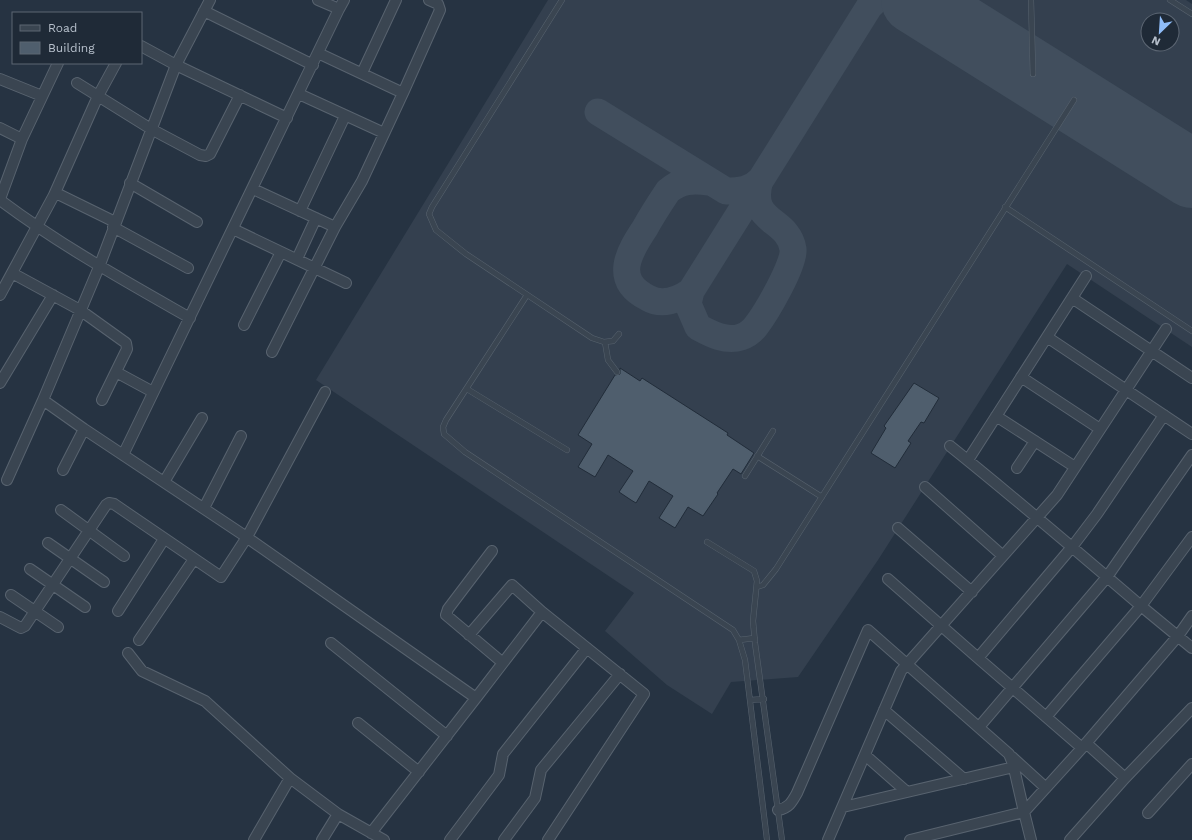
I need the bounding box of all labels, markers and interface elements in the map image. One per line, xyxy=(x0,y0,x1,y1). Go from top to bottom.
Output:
legend xyxy=(12,12,142,64)
north arrow xyxy=(1140,12,1180,52)
text: Road xyxy=(48,21,77,35)
text: N xyxy=(1150,33,1162,48)
text: Building xyxy=(48,41,95,55)

